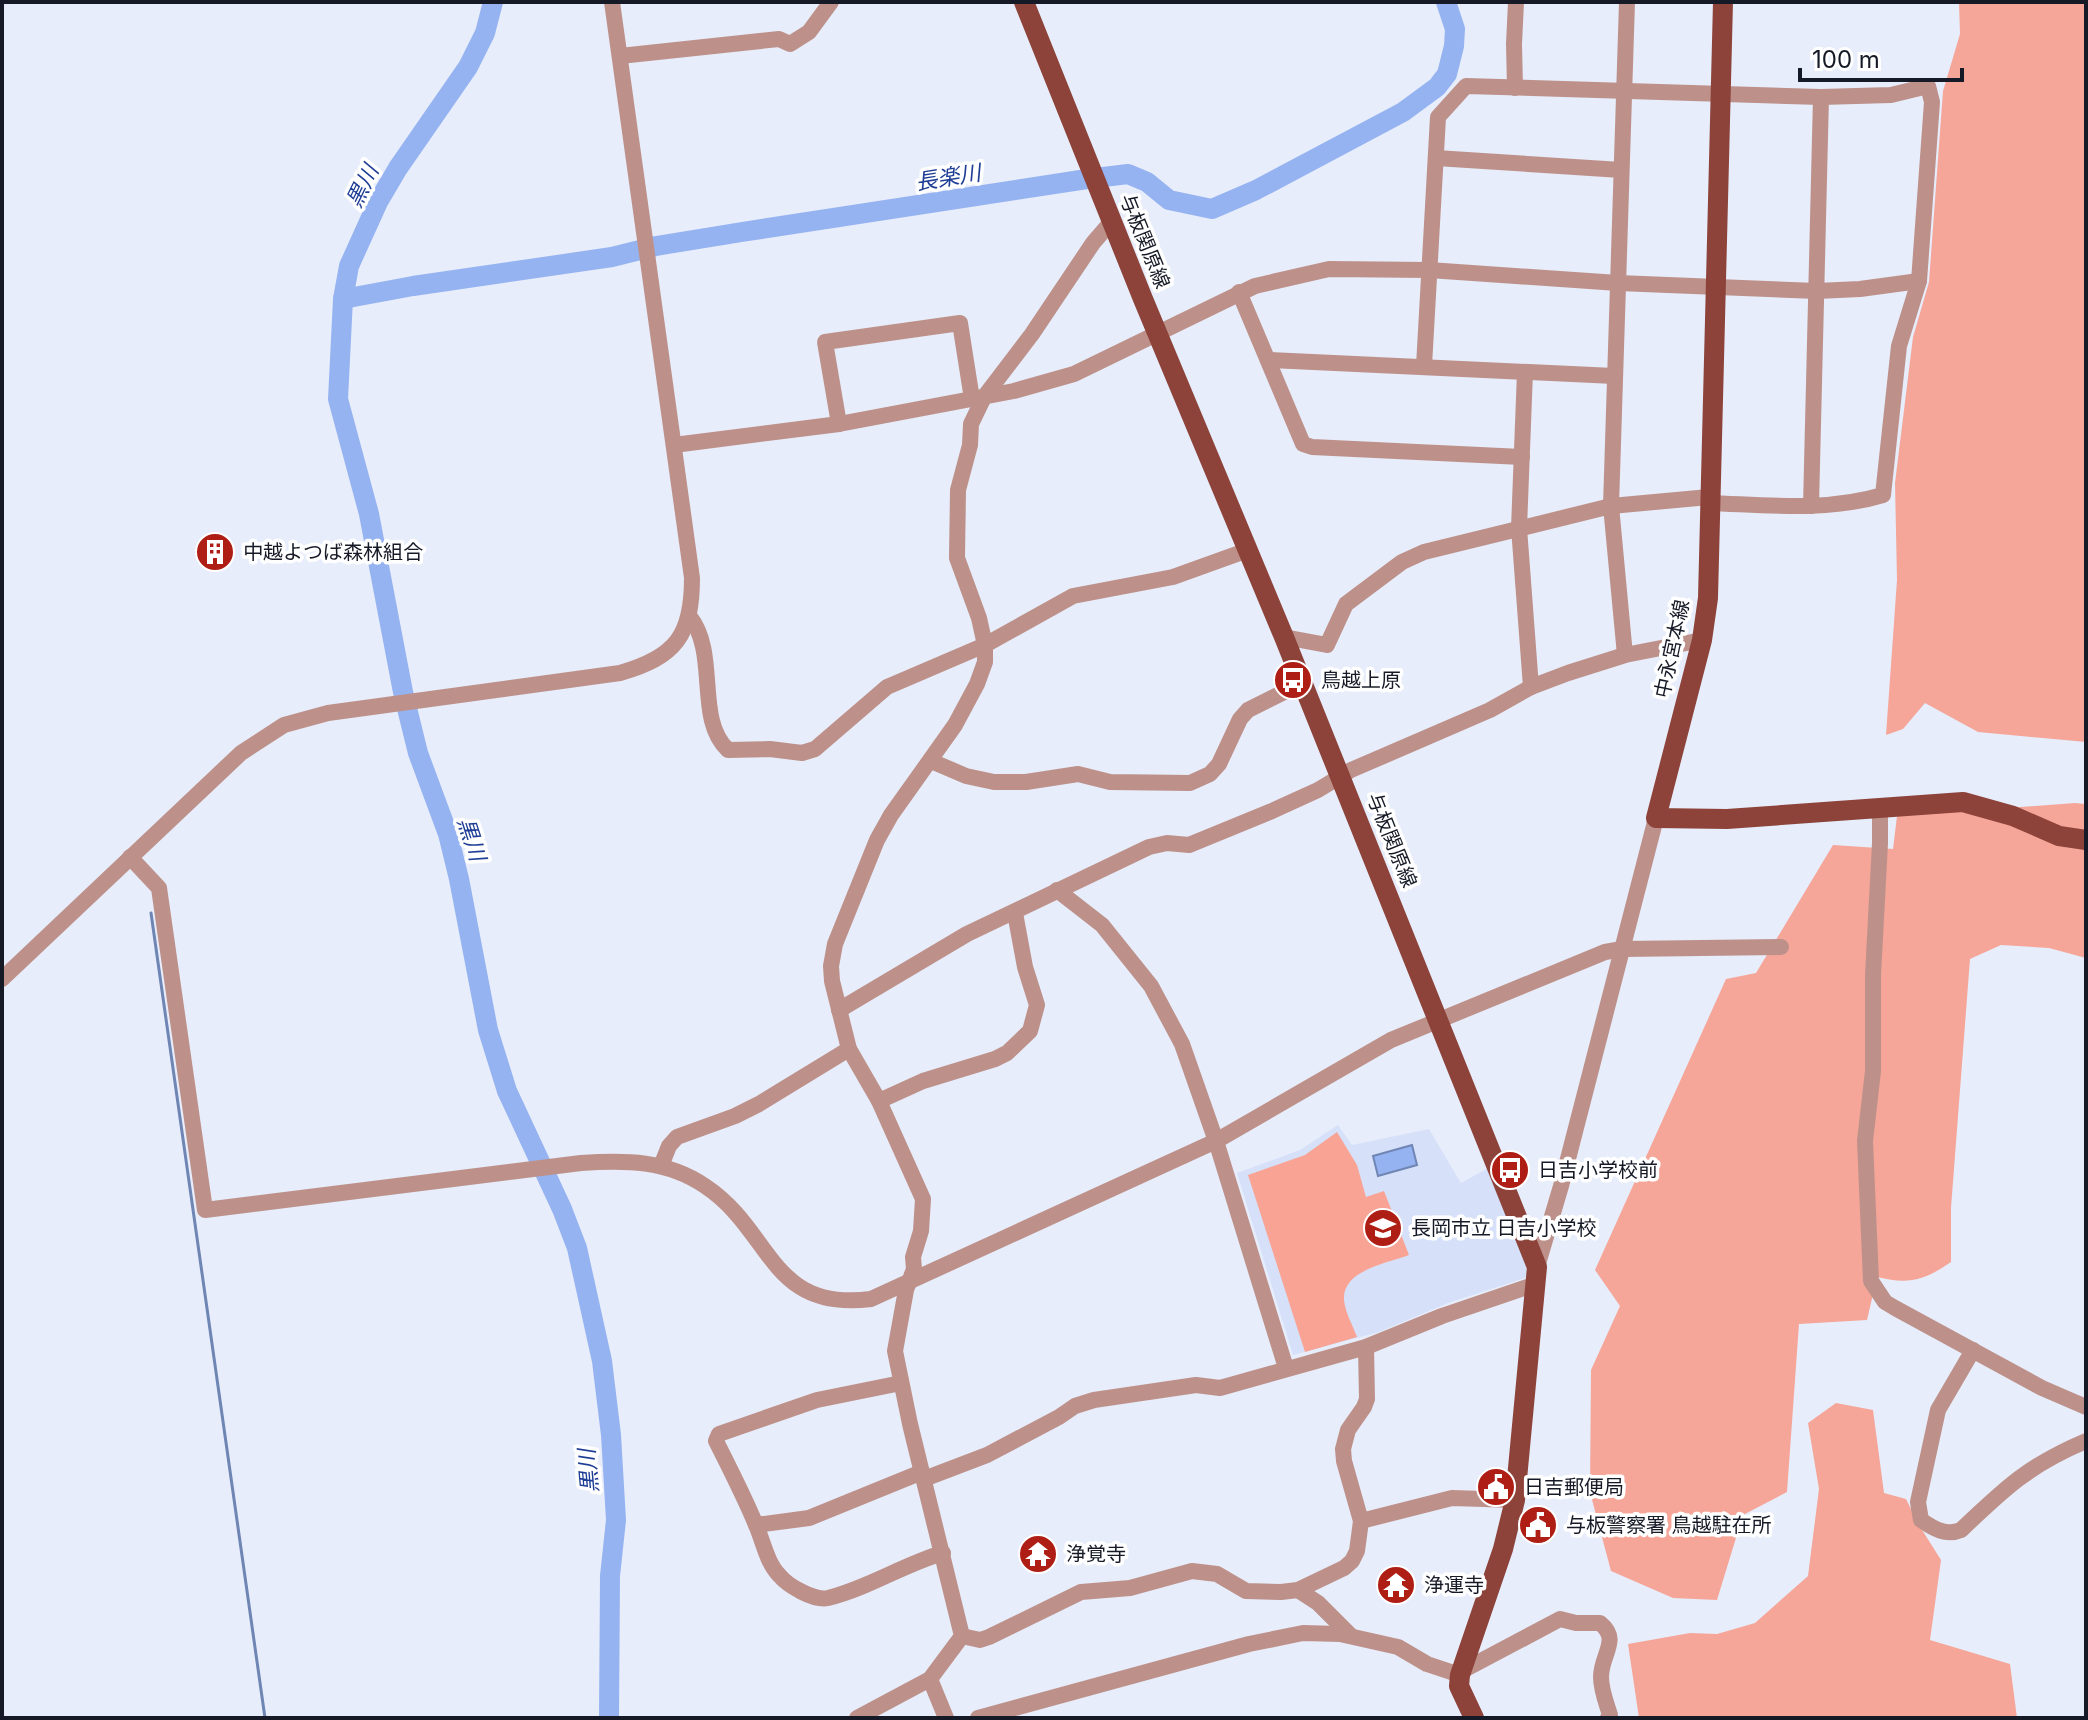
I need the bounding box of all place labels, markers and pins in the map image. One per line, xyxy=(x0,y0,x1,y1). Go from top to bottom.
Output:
building icon: 中越よつば森林組合 xyxy=(194,531,236,573)
place label: 中越よつば森林組合 xyxy=(243,540,423,564)
bus stop icon: 鳥越上原 xyxy=(1272,659,1314,701)
place label: 鳥越上原 xyxy=(1321,668,1401,692)
bus stop icon: 日吉小学校前 xyxy=(1489,1149,1531,1191)
place label: 日吉小学校前 xyxy=(1538,1158,1658,1182)
school or university icon: 長岡市立 日吉小学校 xyxy=(1362,1207,1404,1249)
place label: 長岡市立 日吉小学校 xyxy=(1411,1216,1597,1240)
public building icon: 日吉郵便局 xyxy=(1475,1466,1517,1508)
place label: 日吉郵便局 xyxy=(1524,1475,1624,1499)
public building icon: 与板警察署 鳥越駐在所 xyxy=(1517,1504,1559,1546)
place label: 与板警察署 鳥越駐在所 xyxy=(1566,1513,1772,1537)
temple icon: 浄覚寺 xyxy=(1017,1533,1059,1575)
place label: 浄覚寺 xyxy=(1066,1542,1126,1566)
temple icon: 浄運寺 xyxy=(1375,1564,1417,1606)
place label: 浄運寺 xyxy=(1424,1573,1484,1597)

